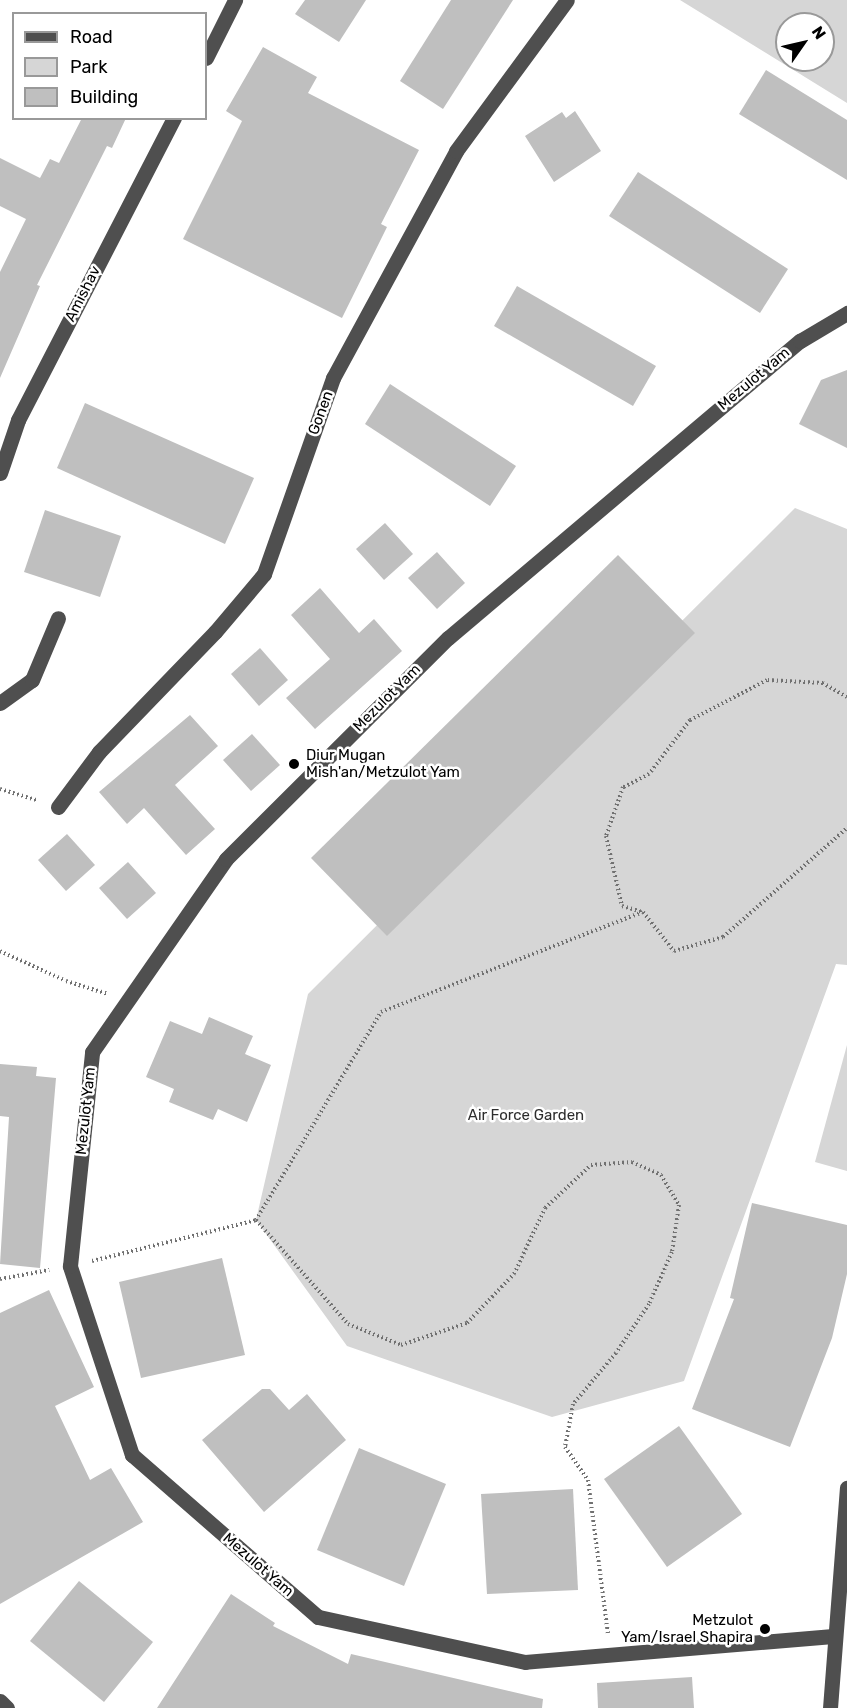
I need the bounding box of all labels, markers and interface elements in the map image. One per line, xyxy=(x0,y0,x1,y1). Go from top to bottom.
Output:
legend xyxy=(12,12,207,120)
north arrow xyxy=(775,12,835,72)
text: N xyxy=(808,23,830,43)
text: Road xyxy=(70,26,113,48)
text: Park xyxy=(70,56,107,78)
text: Building xyxy=(70,86,138,108)
street label: Amishav xyxy=(61,263,105,325)
street label: Mezulot Yam xyxy=(714,344,794,414)
street label: Gonen xyxy=(305,389,337,437)
street label: Mezulot Yam xyxy=(349,660,425,736)
place label: Diur Mugan Mish'an/Metzulot Yam xyxy=(306,746,460,781)
marker: Diur Mugan Mish'an/Metzulot Yam xyxy=(287,757,301,771)
street label: Mezulot Yam xyxy=(72,1066,100,1156)
park label: Air Force Garden xyxy=(468,1107,584,1125)
street label: Mezulot Yam xyxy=(219,1529,297,1601)
place label: Metzulot Yam/Israel Shapira xyxy=(621,1611,753,1646)
marker: Metzulot Yam/Israel Shapira xyxy=(758,1622,772,1636)

